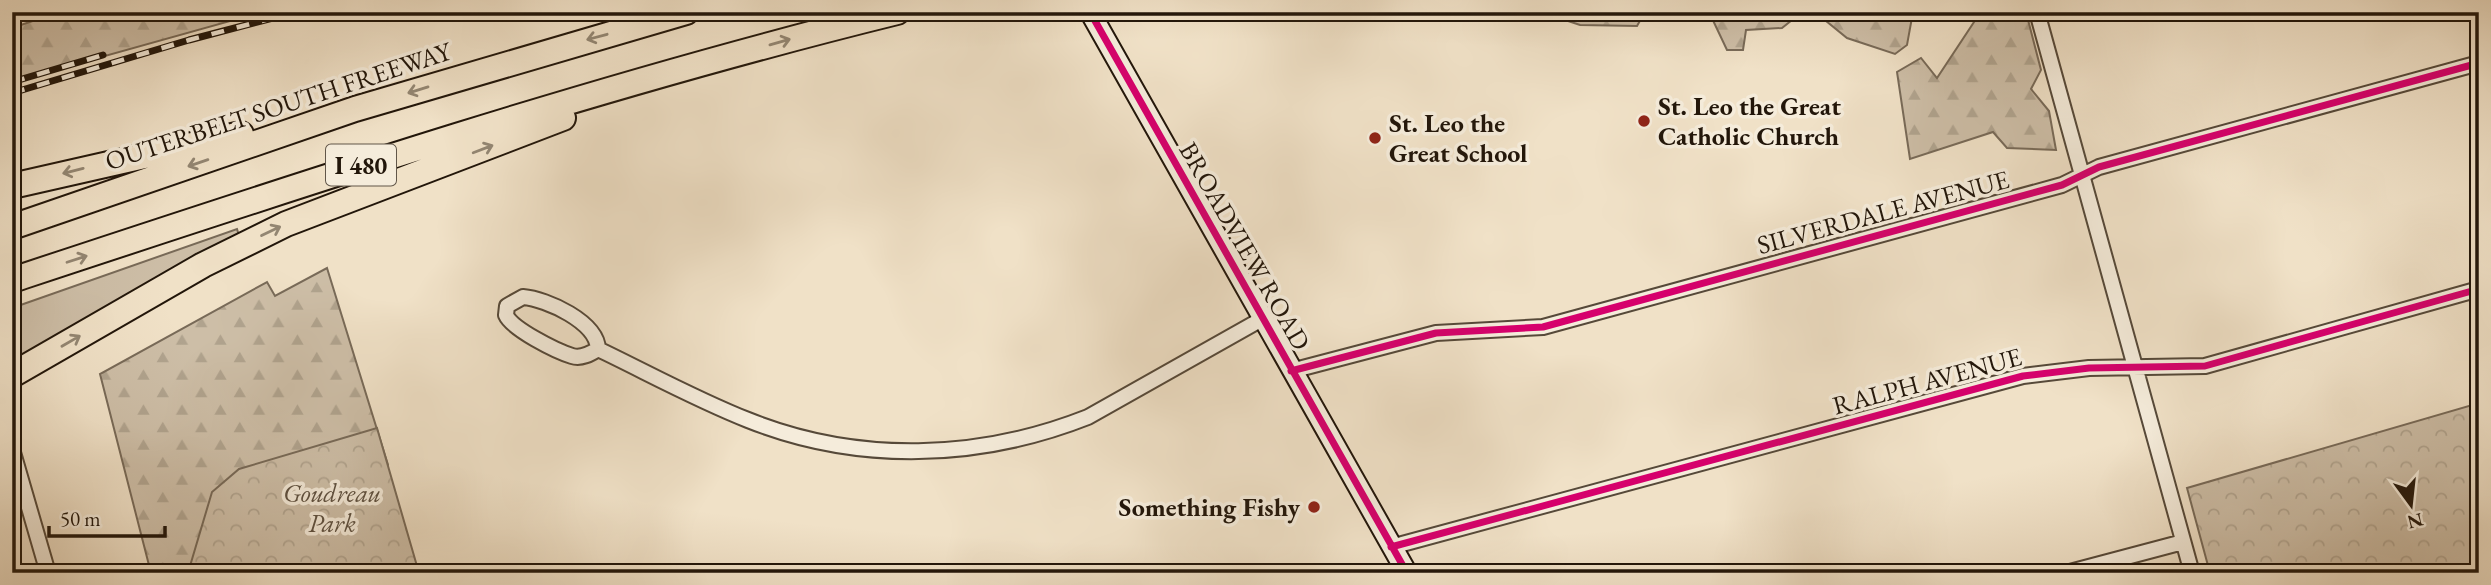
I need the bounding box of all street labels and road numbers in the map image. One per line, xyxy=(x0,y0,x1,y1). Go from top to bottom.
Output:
street label: OUTERBELT SOUTH FREEWAY xyxy=(101,33,457,178)
street label: BROADVIEW ROAD xyxy=(1172,136,1318,356)
road number: I 480 xyxy=(326,145,396,186)
street label: SILVERDALE AVENUE xyxy=(1753,162,2013,262)
street label: RALPH AVENUE xyxy=(1829,339,2026,423)

